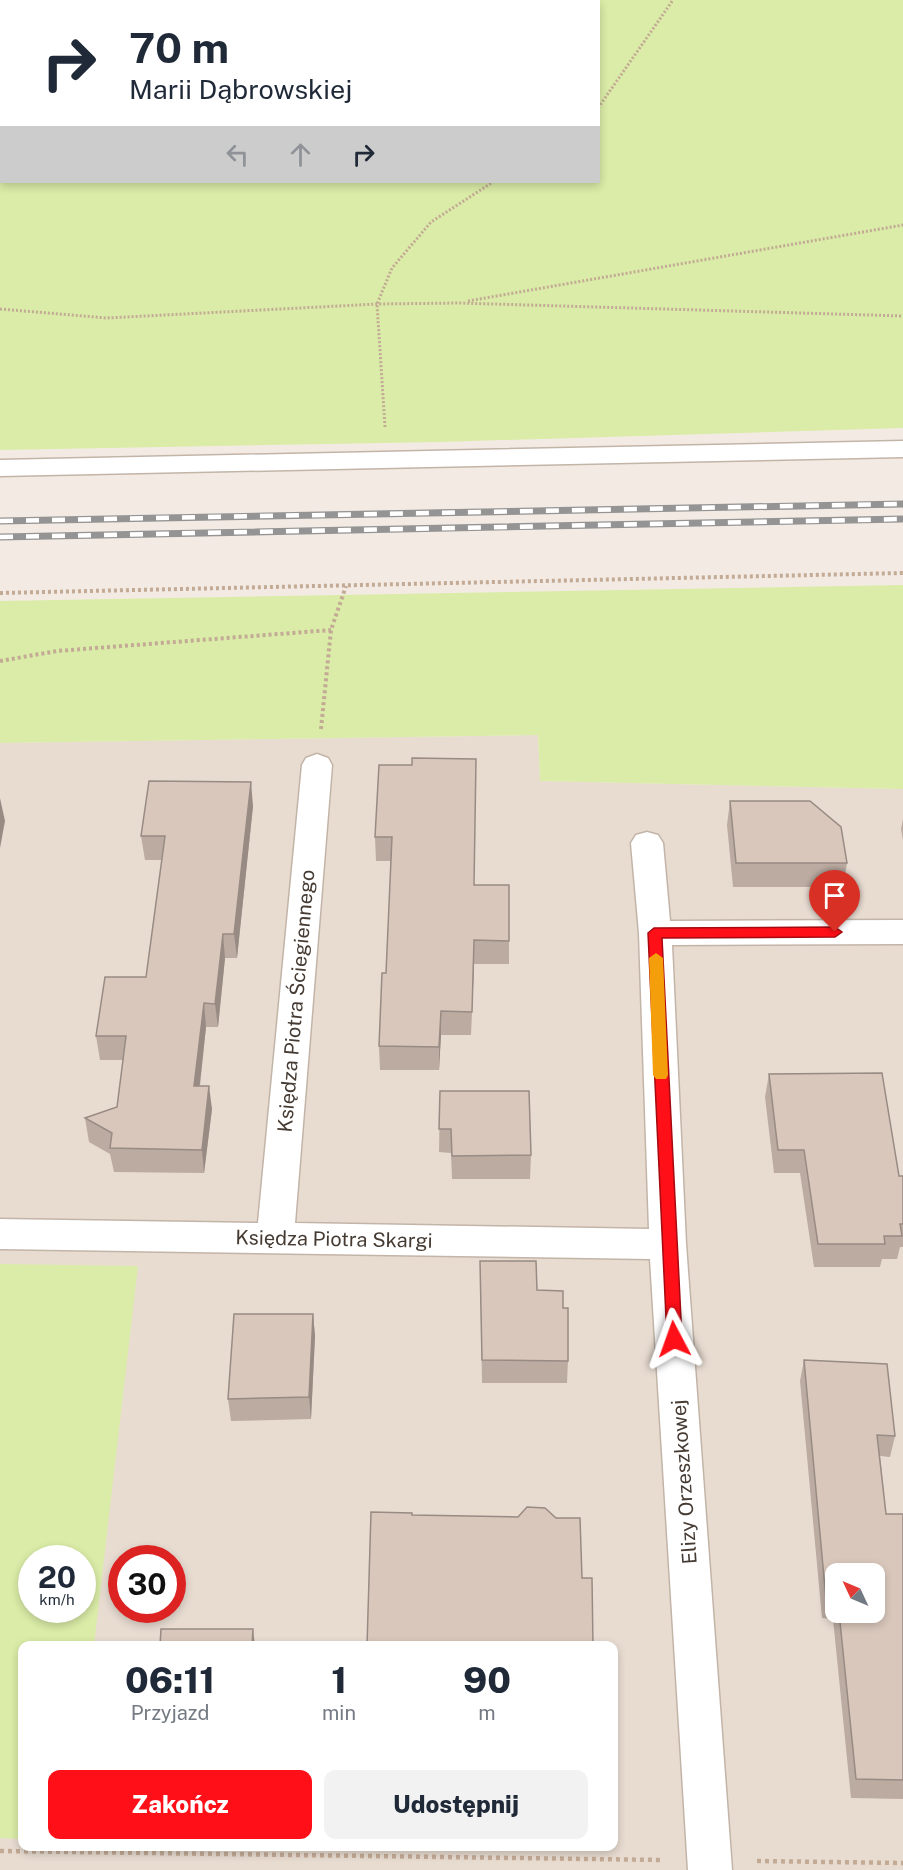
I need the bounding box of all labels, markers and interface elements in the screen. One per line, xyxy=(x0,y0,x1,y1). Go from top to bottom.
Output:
text: 70 m xyxy=(129,23,229,72)
icon: right xyxy=(30,24,108,102)
text: Marii Dąbrowskiej xyxy=(129,73,352,105)
icon: left xyxy=(221,138,254,171)
icon: ahead xyxy=(284,138,317,171)
icon: right xyxy=(347,138,380,171)
street label: Księdza Piotra Ściegiennego xyxy=(272,868,319,1133)
pin xyxy=(809,870,860,932)
icon: arrive xyxy=(818,879,851,912)
street label: Księdza Piotra Skargi xyxy=(235,1225,433,1253)
position arrow xyxy=(642,1307,706,1371)
street label: Elizy Orzeszkowej xyxy=(666,1399,702,1565)
speed limit sign: 30 xyxy=(108,1545,186,1623)
text: 20 xyxy=(38,1559,76,1595)
north arrow xyxy=(825,1563,885,1623)
map controls xyxy=(825,1563,885,1623)
text: km/h xyxy=(39,1591,75,1608)
text: 06:11 xyxy=(125,1659,215,1701)
text: 1 xyxy=(331,1659,347,1701)
text: 90 xyxy=(463,1659,511,1701)
text: Przyjazd xyxy=(131,1701,209,1725)
text: min xyxy=(322,1701,356,1725)
text: m xyxy=(478,1701,496,1725)
button: Zakończ xyxy=(48,1770,312,1839)
button: Udostępnij xyxy=(324,1770,588,1839)

